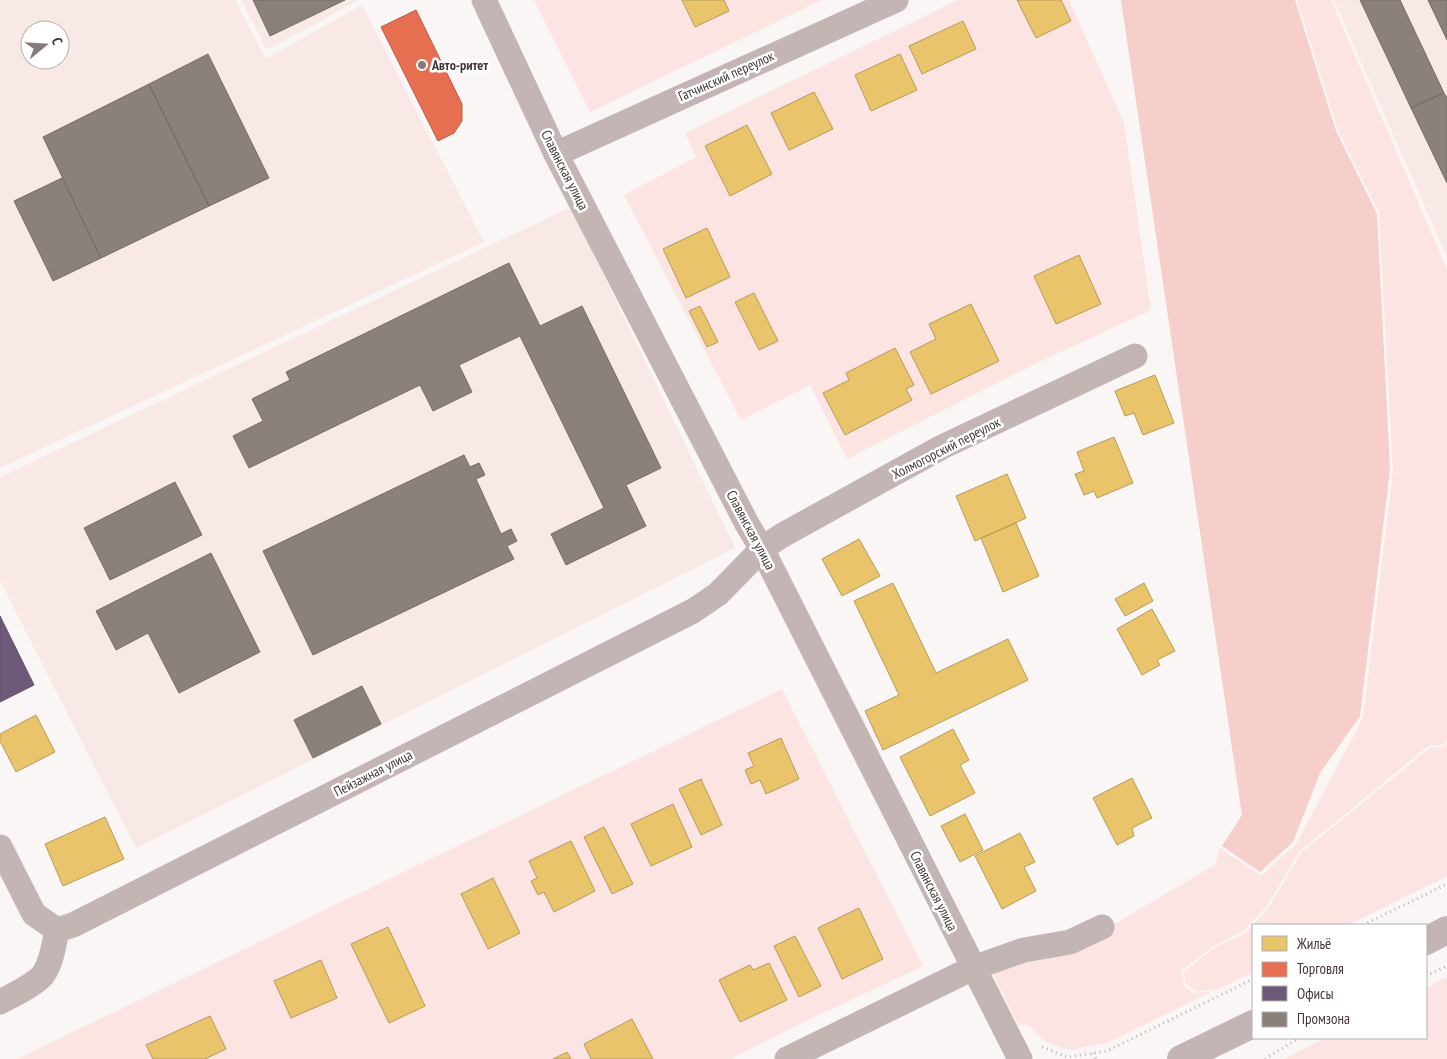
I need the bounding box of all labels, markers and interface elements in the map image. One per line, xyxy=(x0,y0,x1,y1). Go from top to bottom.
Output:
north arrow xyxy=(20,20,70,70)
text: С xyxy=(48,35,67,47)
street label: Гатчинский переулок xyxy=(675,47,777,105)
place label: Авто-ритет xyxy=(431,56,488,74)
marker: Авто-ритет xyxy=(416,59,428,71)
street label: Славянская улица xyxy=(537,127,593,213)
street label: Холмогорский переулок xyxy=(889,413,1004,483)
street label: Славянская улица xyxy=(723,487,779,573)
street label: Пейзажная улица xyxy=(331,745,415,801)
street label: Славянская улица xyxy=(906,848,962,934)
legend xyxy=(1252,924,1427,1039)
text: Жильё xyxy=(1296,934,1331,953)
text: Торговля xyxy=(1297,959,1344,978)
text: Офисы xyxy=(1297,984,1333,1003)
text: Промзона xyxy=(1297,1009,1350,1028)

